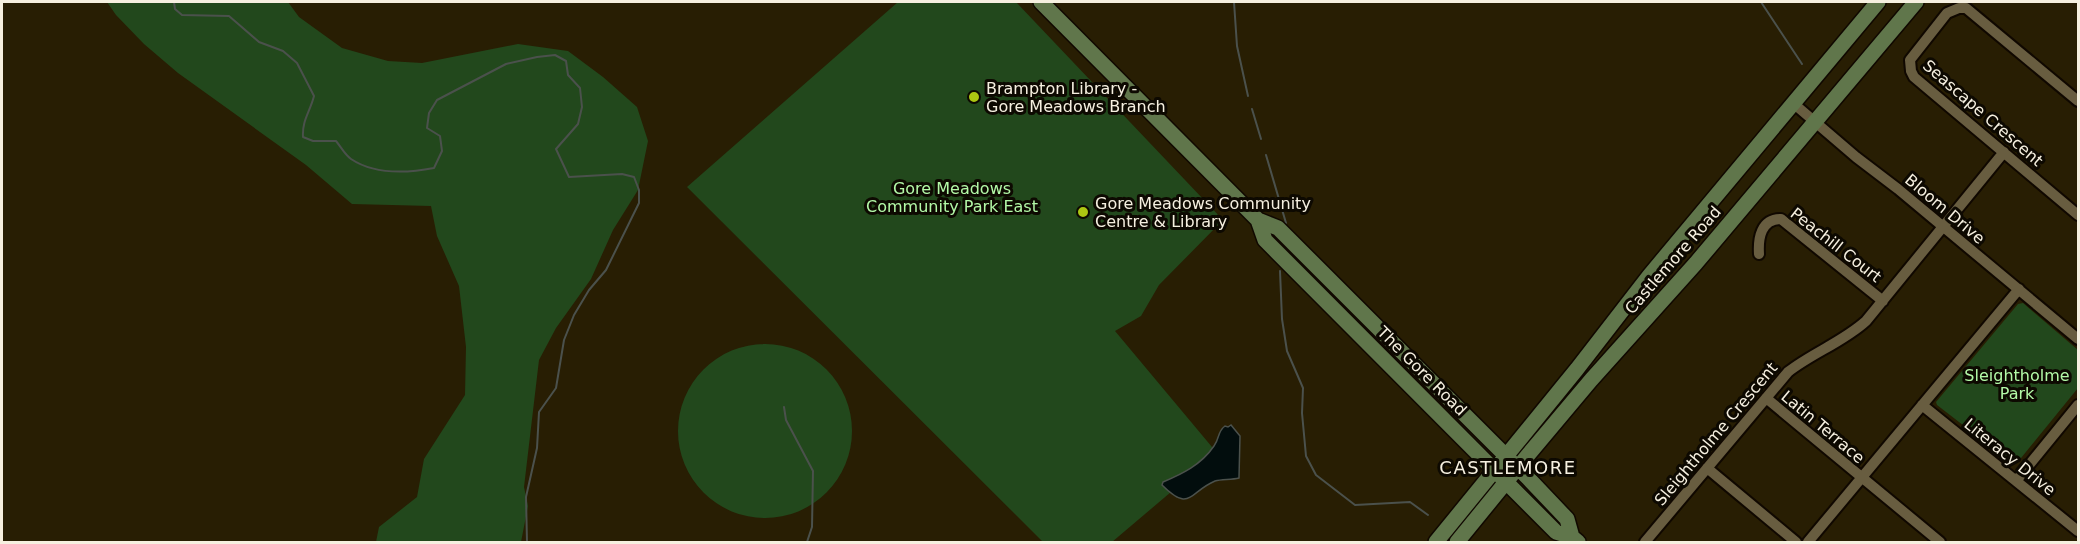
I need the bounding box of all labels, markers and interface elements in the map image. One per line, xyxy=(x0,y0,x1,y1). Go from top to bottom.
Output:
street label: Seascape Crescent xyxy=(1919,56,2047,170)
place label: Brampton Library - Gore Meadows Branch xyxy=(986,79,1166,116)
marker: Brampton Library - Gore Meadows Branch xyxy=(967,90,981,104)
street label: Bloom Drive xyxy=(1901,170,1989,248)
park label: Gore Meadows Community Park East xyxy=(866,179,1038,216)
place label: Gore Meadows Community Centre & Library xyxy=(1095,194,1311,231)
street label: Castlemore Road xyxy=(1621,202,1725,318)
street label: Peachill Court xyxy=(1787,204,1885,286)
marker: Gore Meadows Community Centre & Library xyxy=(1076,205,1090,219)
street label: The Gore Road xyxy=(1373,322,1471,420)
street label: Sleightholme Crescent xyxy=(1651,359,1781,509)
park label: Sleightholme Park xyxy=(1964,366,2070,403)
street label: Latin Terrace xyxy=(1777,387,1869,467)
street label: Literacy Drive xyxy=(1961,414,2059,500)
district label: CASTLEMORE xyxy=(1439,457,1577,478)

